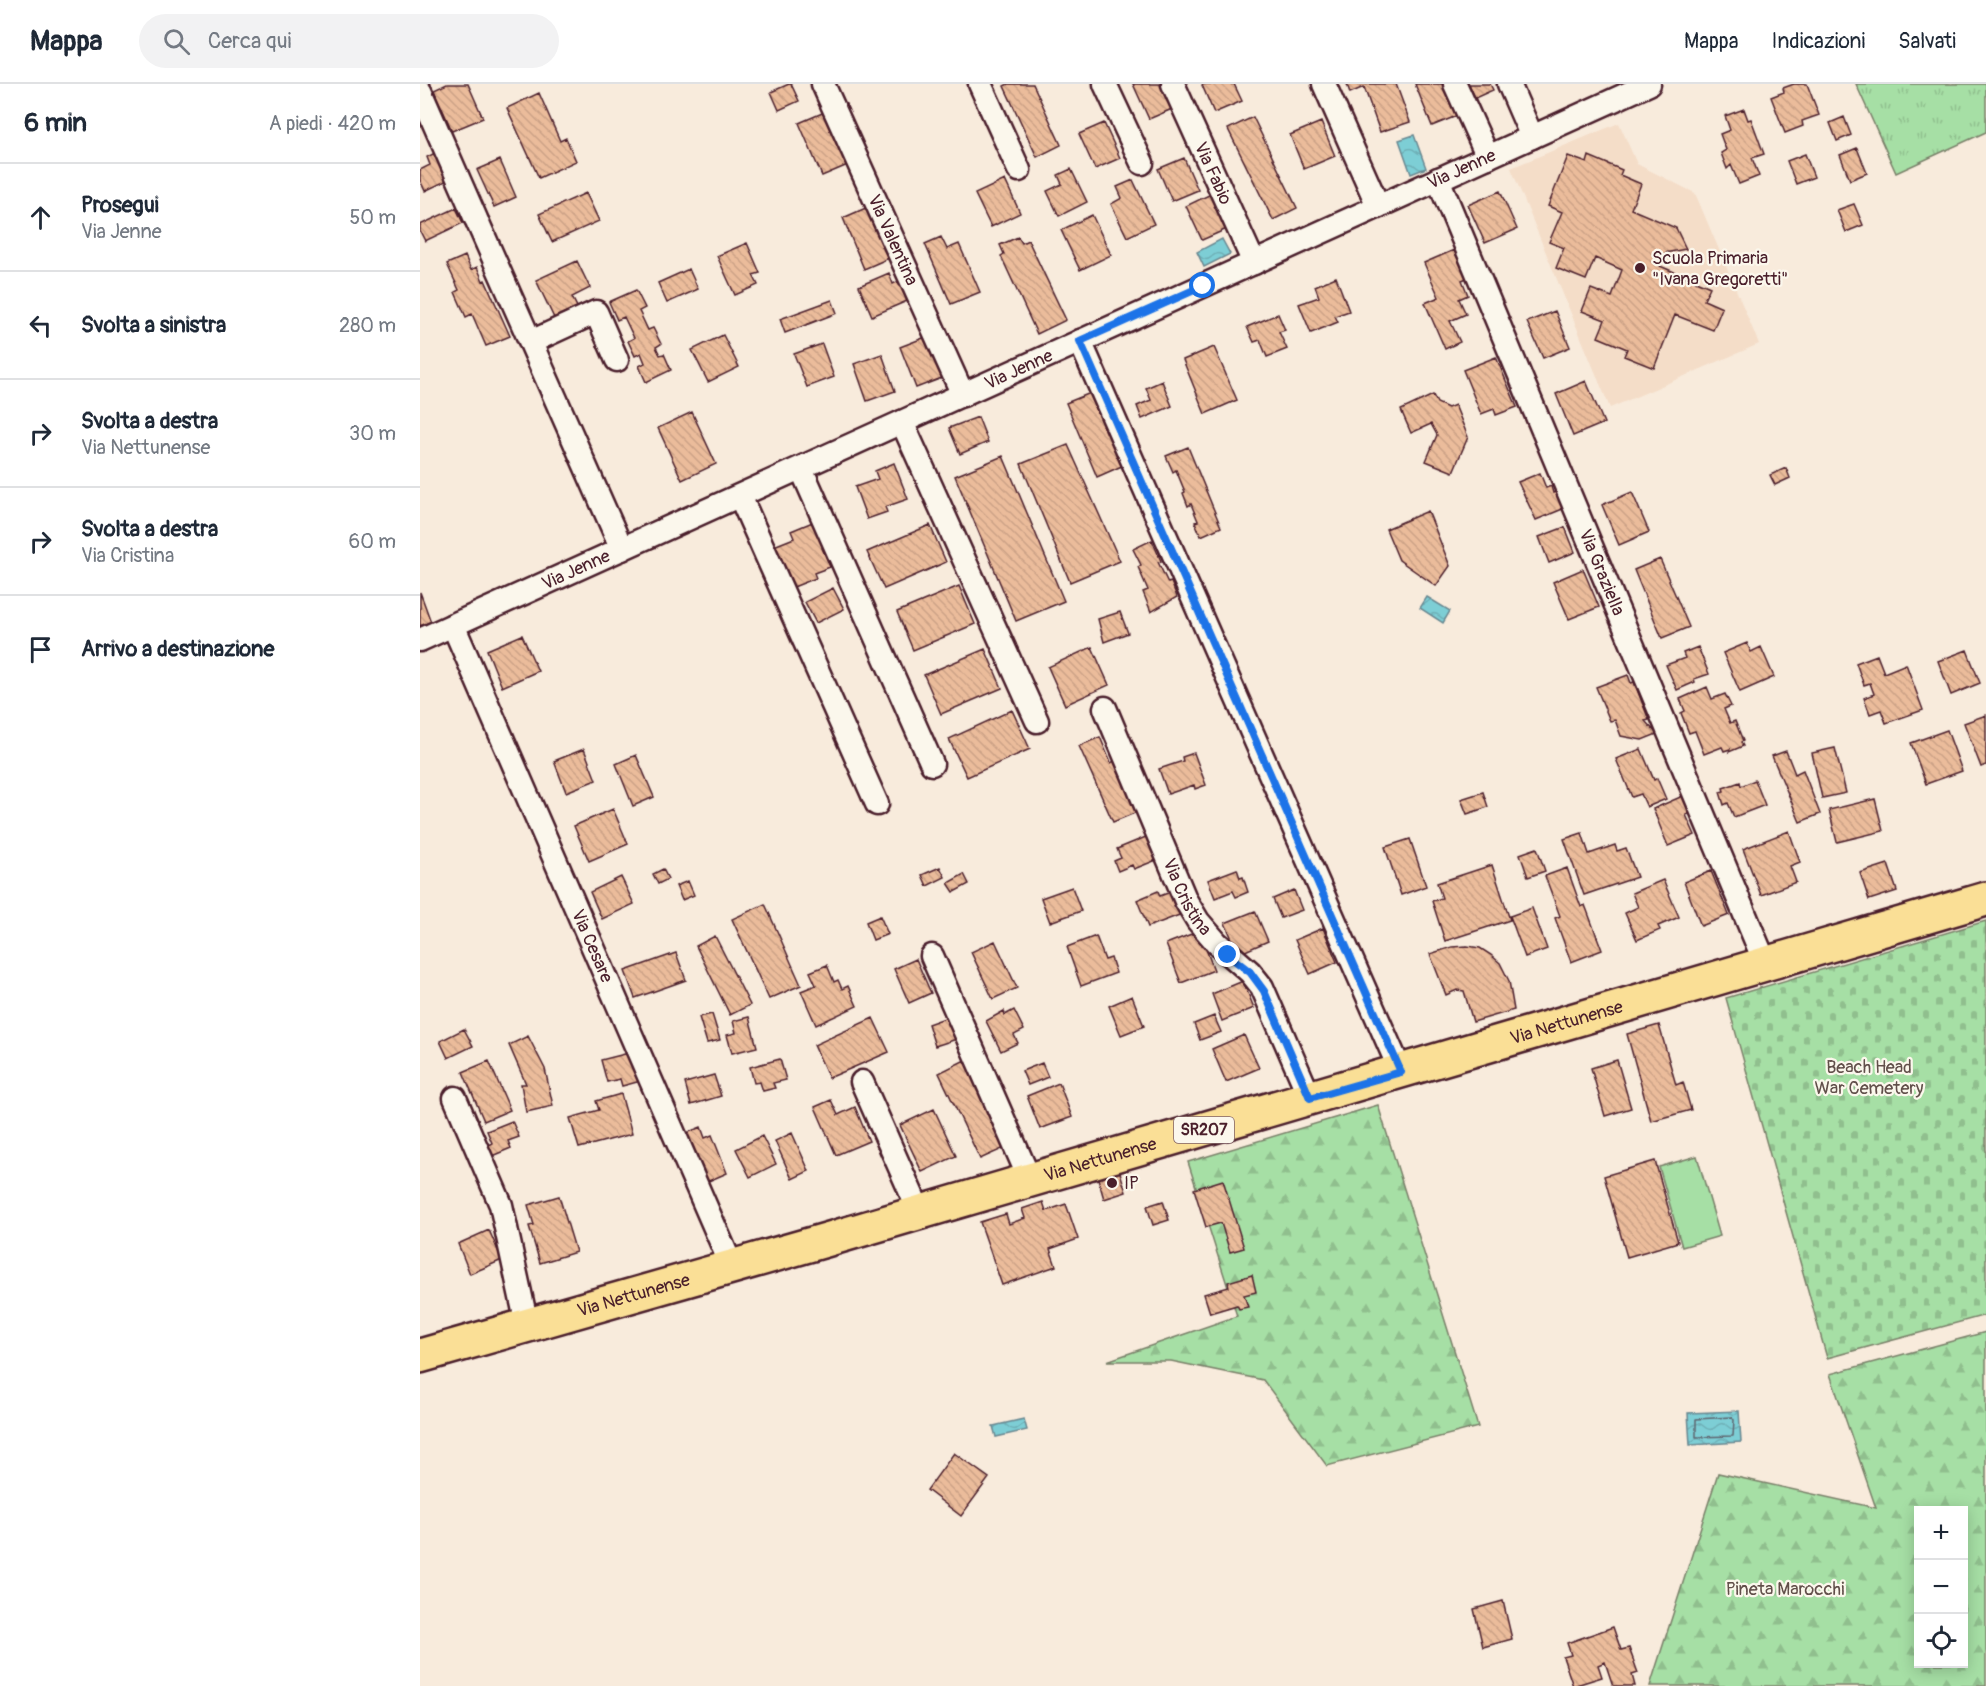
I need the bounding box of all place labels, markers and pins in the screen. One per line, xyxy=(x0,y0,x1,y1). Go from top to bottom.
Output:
place label: Scuola Primaria "Ivana Gregoretti" xyxy=(1652,247,1788,291)
marker: Scuola Primaria "Ivana Gregoretti" xyxy=(1633,261,1647,275)
place label: IP xyxy=(1124,1172,1139,1195)
marker: IP xyxy=(1105,1176,1119,1190)

